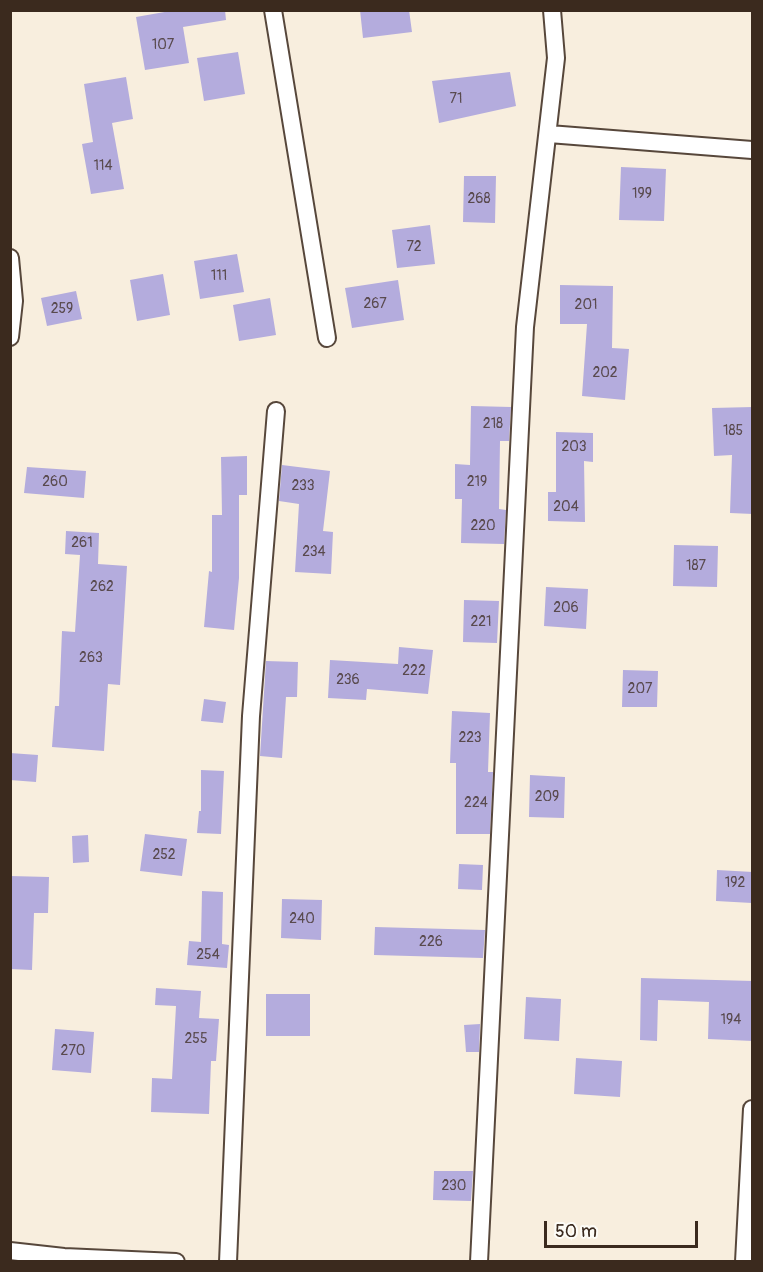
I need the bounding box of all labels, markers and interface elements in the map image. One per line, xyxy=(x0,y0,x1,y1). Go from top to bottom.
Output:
house number: 107 xyxy=(152,37,174,53)
house number: 71 xyxy=(450,91,462,107)
house number: 114 xyxy=(93,158,113,174)
house number: 199 xyxy=(632,186,652,202)
house number: 268 xyxy=(467,191,491,207)
house number: 72 xyxy=(406,239,422,255)
house number: 111 xyxy=(211,268,227,284)
house number: 267 xyxy=(363,296,387,312)
house number: 201 xyxy=(575,297,597,313)
house number: 259 xyxy=(51,301,73,317)
house number: 202 xyxy=(592,365,618,381)
house number: 218 xyxy=(483,416,503,432)
house number: 185 xyxy=(723,423,743,439)
house number: 203 xyxy=(561,439,587,455)
house number: 260 xyxy=(42,474,68,490)
house number: 219 xyxy=(467,474,487,490)
house number: 233 xyxy=(291,478,315,494)
house number: 204 xyxy=(553,499,579,515)
house number: 220 xyxy=(470,518,496,534)
house number: 261 xyxy=(71,535,93,551)
house number: 234 xyxy=(302,544,326,560)
house number: 187 xyxy=(686,558,706,574)
house number: 262 xyxy=(90,579,114,595)
house number: 206 xyxy=(553,600,579,616)
house number: 221 xyxy=(470,614,492,630)
house number: 263 xyxy=(79,650,103,666)
house number: 222 xyxy=(402,663,426,679)
house number: 236 xyxy=(336,672,360,688)
house number: 207 xyxy=(628,681,652,697)
house number: 223 xyxy=(458,730,482,746)
house number: 209 xyxy=(535,789,559,805)
house number: 224 xyxy=(464,795,488,811)
house number: 252 xyxy=(152,847,176,863)
house number: 192 xyxy=(725,875,745,891)
house number: 240 xyxy=(289,911,315,927)
house number: 226 xyxy=(419,934,443,950)
house number: 254 xyxy=(196,947,220,963)
house number: 194 xyxy=(721,1012,741,1028)
house number: 255 xyxy=(184,1031,208,1047)
house number: 270 xyxy=(61,1043,85,1059)
house number: 230 xyxy=(442,1178,466,1194)
scale bar xyxy=(547,1209,702,1247)
text: 50 m xyxy=(555,1220,597,1243)

